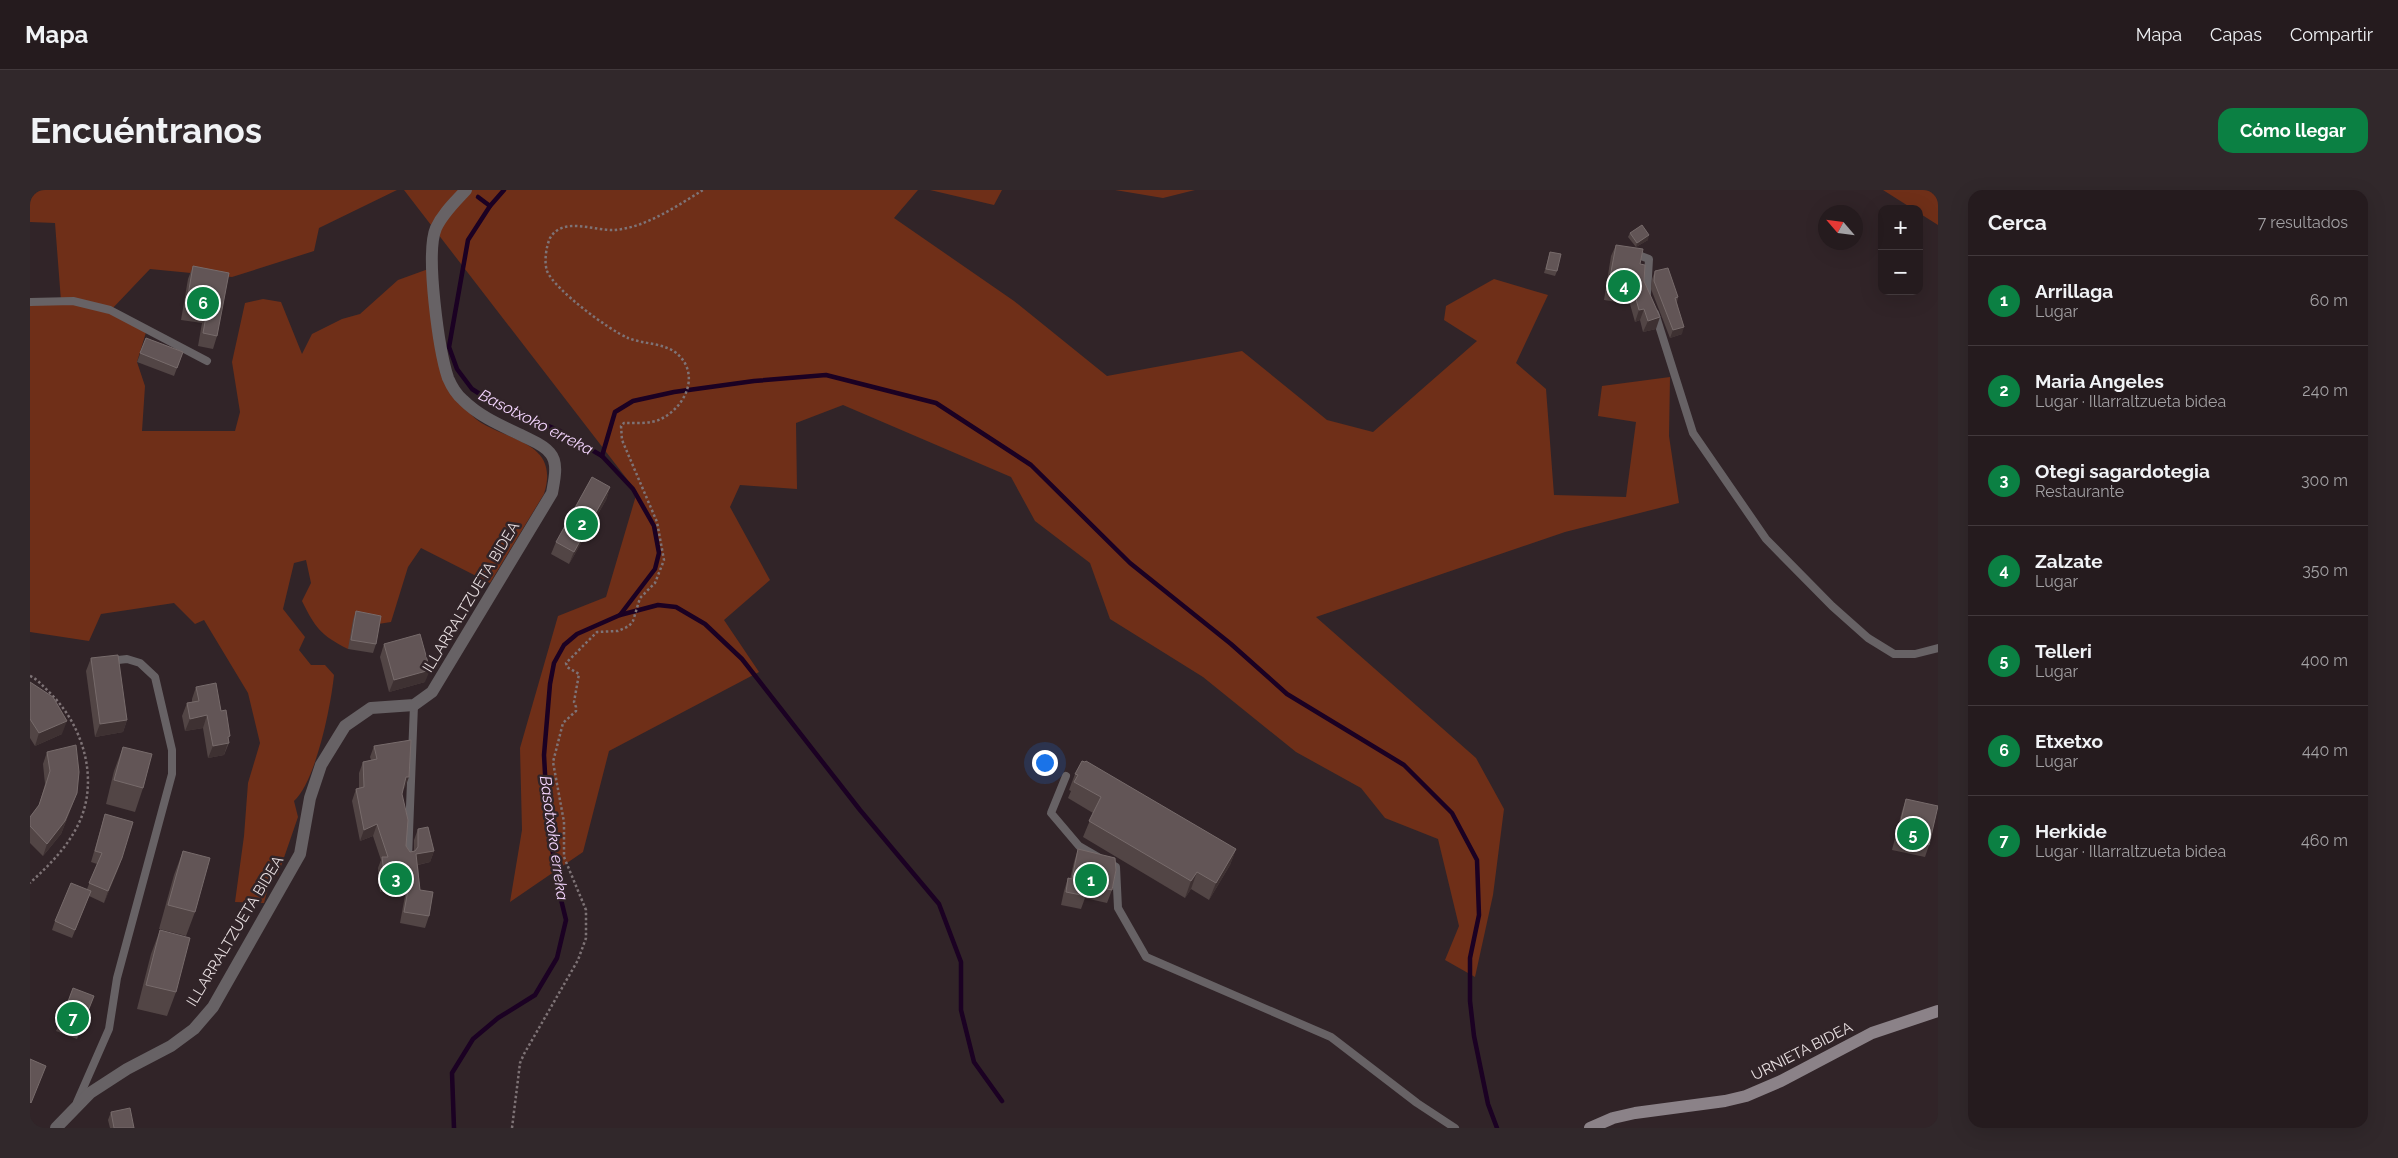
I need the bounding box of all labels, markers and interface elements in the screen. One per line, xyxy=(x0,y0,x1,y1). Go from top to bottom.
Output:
text: Mapa xyxy=(25,20,88,49)
text: Mapa xyxy=(2136,24,2182,45)
text: Capas xyxy=(2210,24,2262,45)
text: Compartir xyxy=(2290,24,2373,45)
button: Cómo llegar xyxy=(2218,108,2368,153)
text: Encuéntranos xyxy=(30,110,262,151)
north arrow xyxy=(1818,205,1863,250)
map controls xyxy=(1878,205,1923,295)
button: + xyxy=(1878,205,1923,250)
text: Cerca xyxy=(1988,210,2047,235)
text: 7 resultados xyxy=(2258,213,2348,232)
button: − xyxy=(1878,250,1923,295)
pin: 4 xyxy=(1608,267,1640,305)
text: Arrillaga xyxy=(2035,280,2113,302)
pin: 6 xyxy=(187,284,219,322)
text: 1 xyxy=(2000,291,2008,310)
text: 60 m xyxy=(2310,291,2348,310)
text: Lugar xyxy=(2035,302,2078,321)
text: Maria Angeles xyxy=(2035,370,2164,392)
text: 2 xyxy=(1999,381,2009,400)
text: 240 m xyxy=(2302,381,2348,400)
water label: Basotxoko erreka xyxy=(476,385,597,459)
text: Lugar · Illarraltzueta bidea xyxy=(2035,392,2226,411)
text: Otegi sagardotegia xyxy=(2035,460,2210,482)
text: 3 xyxy=(2000,471,2008,490)
text: 300 m xyxy=(2301,471,2348,490)
text: Restaurante xyxy=(2035,482,2124,501)
pin: 2 xyxy=(566,505,598,543)
street label: ILLARRALTZUETA BIDEA xyxy=(419,518,523,676)
text: Zalzate xyxy=(2035,550,2103,572)
text: 4 xyxy=(1999,561,2009,580)
text: 350 m xyxy=(2302,561,2348,580)
text: Lugar xyxy=(2035,572,2078,591)
text: Telleri xyxy=(2035,640,2092,662)
text: 5 xyxy=(2000,651,2008,670)
text: 400 m xyxy=(2301,651,2348,670)
text: Lugar xyxy=(2035,662,2078,681)
text: Etxetxo xyxy=(2035,730,2103,752)
text: 6 xyxy=(1999,741,2009,760)
text: 440 m xyxy=(2302,741,2348,760)
your location xyxy=(1032,750,1058,776)
text: Lugar xyxy=(2035,752,2078,771)
water label: Basotxoko erreka xyxy=(536,775,572,902)
pin: 5 xyxy=(1897,815,1929,853)
text: Herkide xyxy=(2035,820,2107,842)
text: 7 xyxy=(2000,831,2008,850)
text: 460 m xyxy=(2301,831,2348,850)
text: Lugar · Illarraltzueta bidea xyxy=(2035,842,2226,861)
street label: ILLARRALTZUETA BIDEA xyxy=(183,852,287,1010)
pin: 3 xyxy=(380,860,412,898)
pin: 1 xyxy=(1075,861,1107,899)
pin: 7 xyxy=(57,999,89,1037)
street label: URNIETA BIDEA xyxy=(1749,1018,1855,1084)

